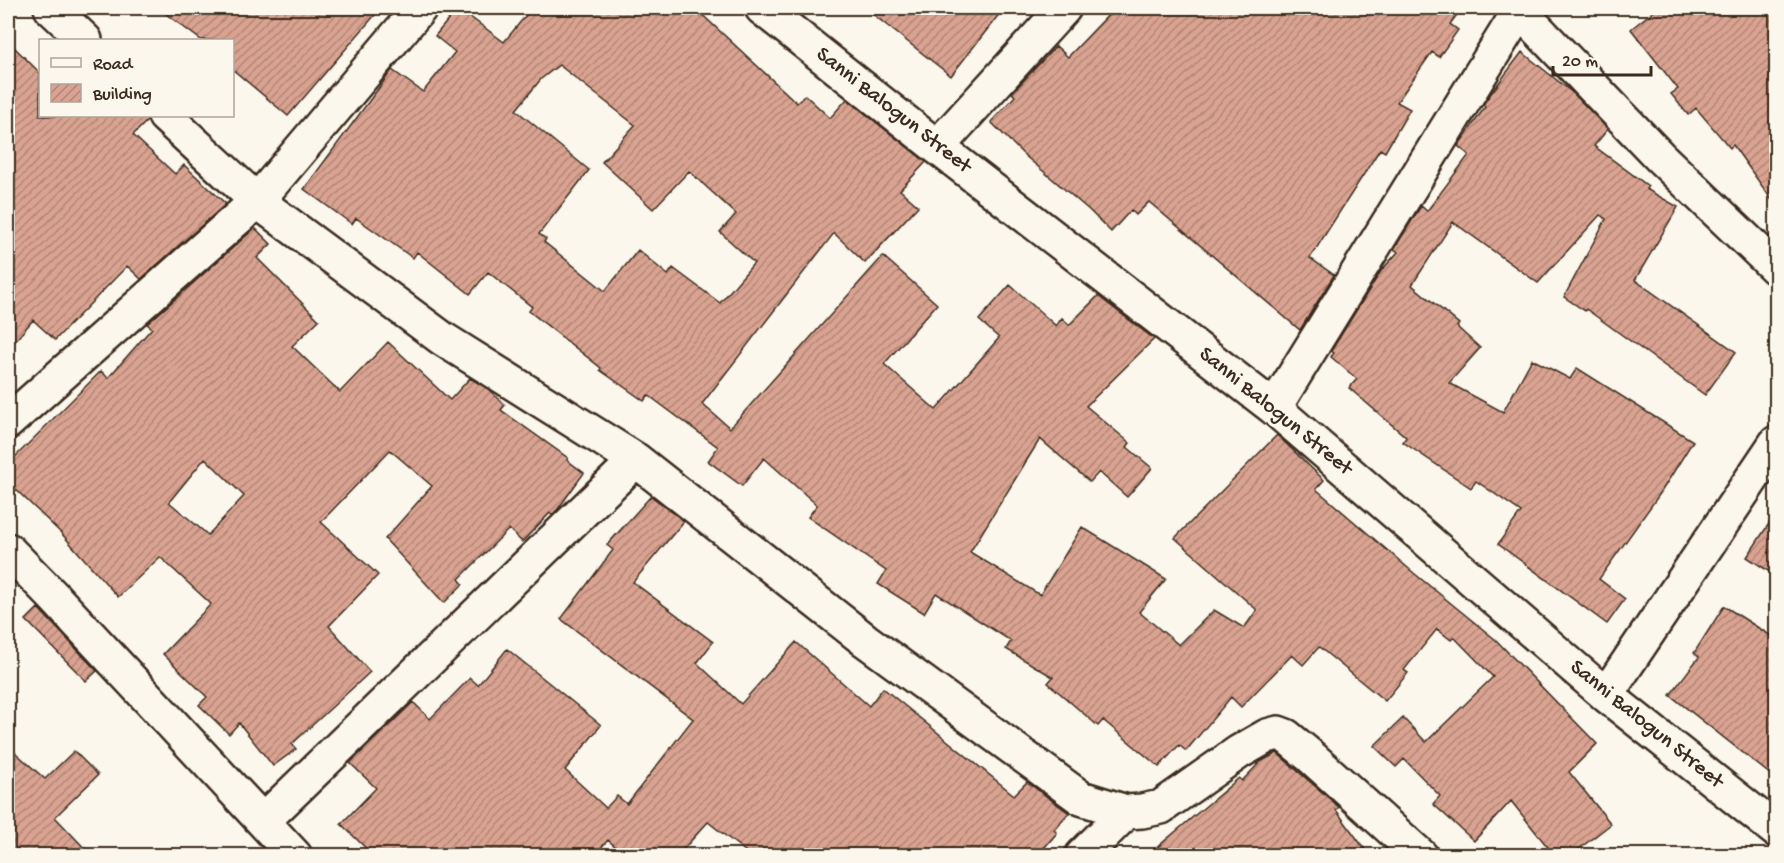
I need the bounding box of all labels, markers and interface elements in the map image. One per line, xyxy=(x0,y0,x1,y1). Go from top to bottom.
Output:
legend xyxy=(39,39,234,117)
scale bar xyxy=(1553,39,1650,77)
street label: Sanni Balogun Street xyxy=(810,42,978,181)
text: 20 m xyxy=(1562,52,1598,73)
text: Road xyxy=(93,55,134,76)
text: Building xyxy=(92,85,152,106)
street label: Sanni Balogun Street xyxy=(1193,342,1359,483)
street label: Sanni Balogun Street xyxy=(1564,655,1730,796)

